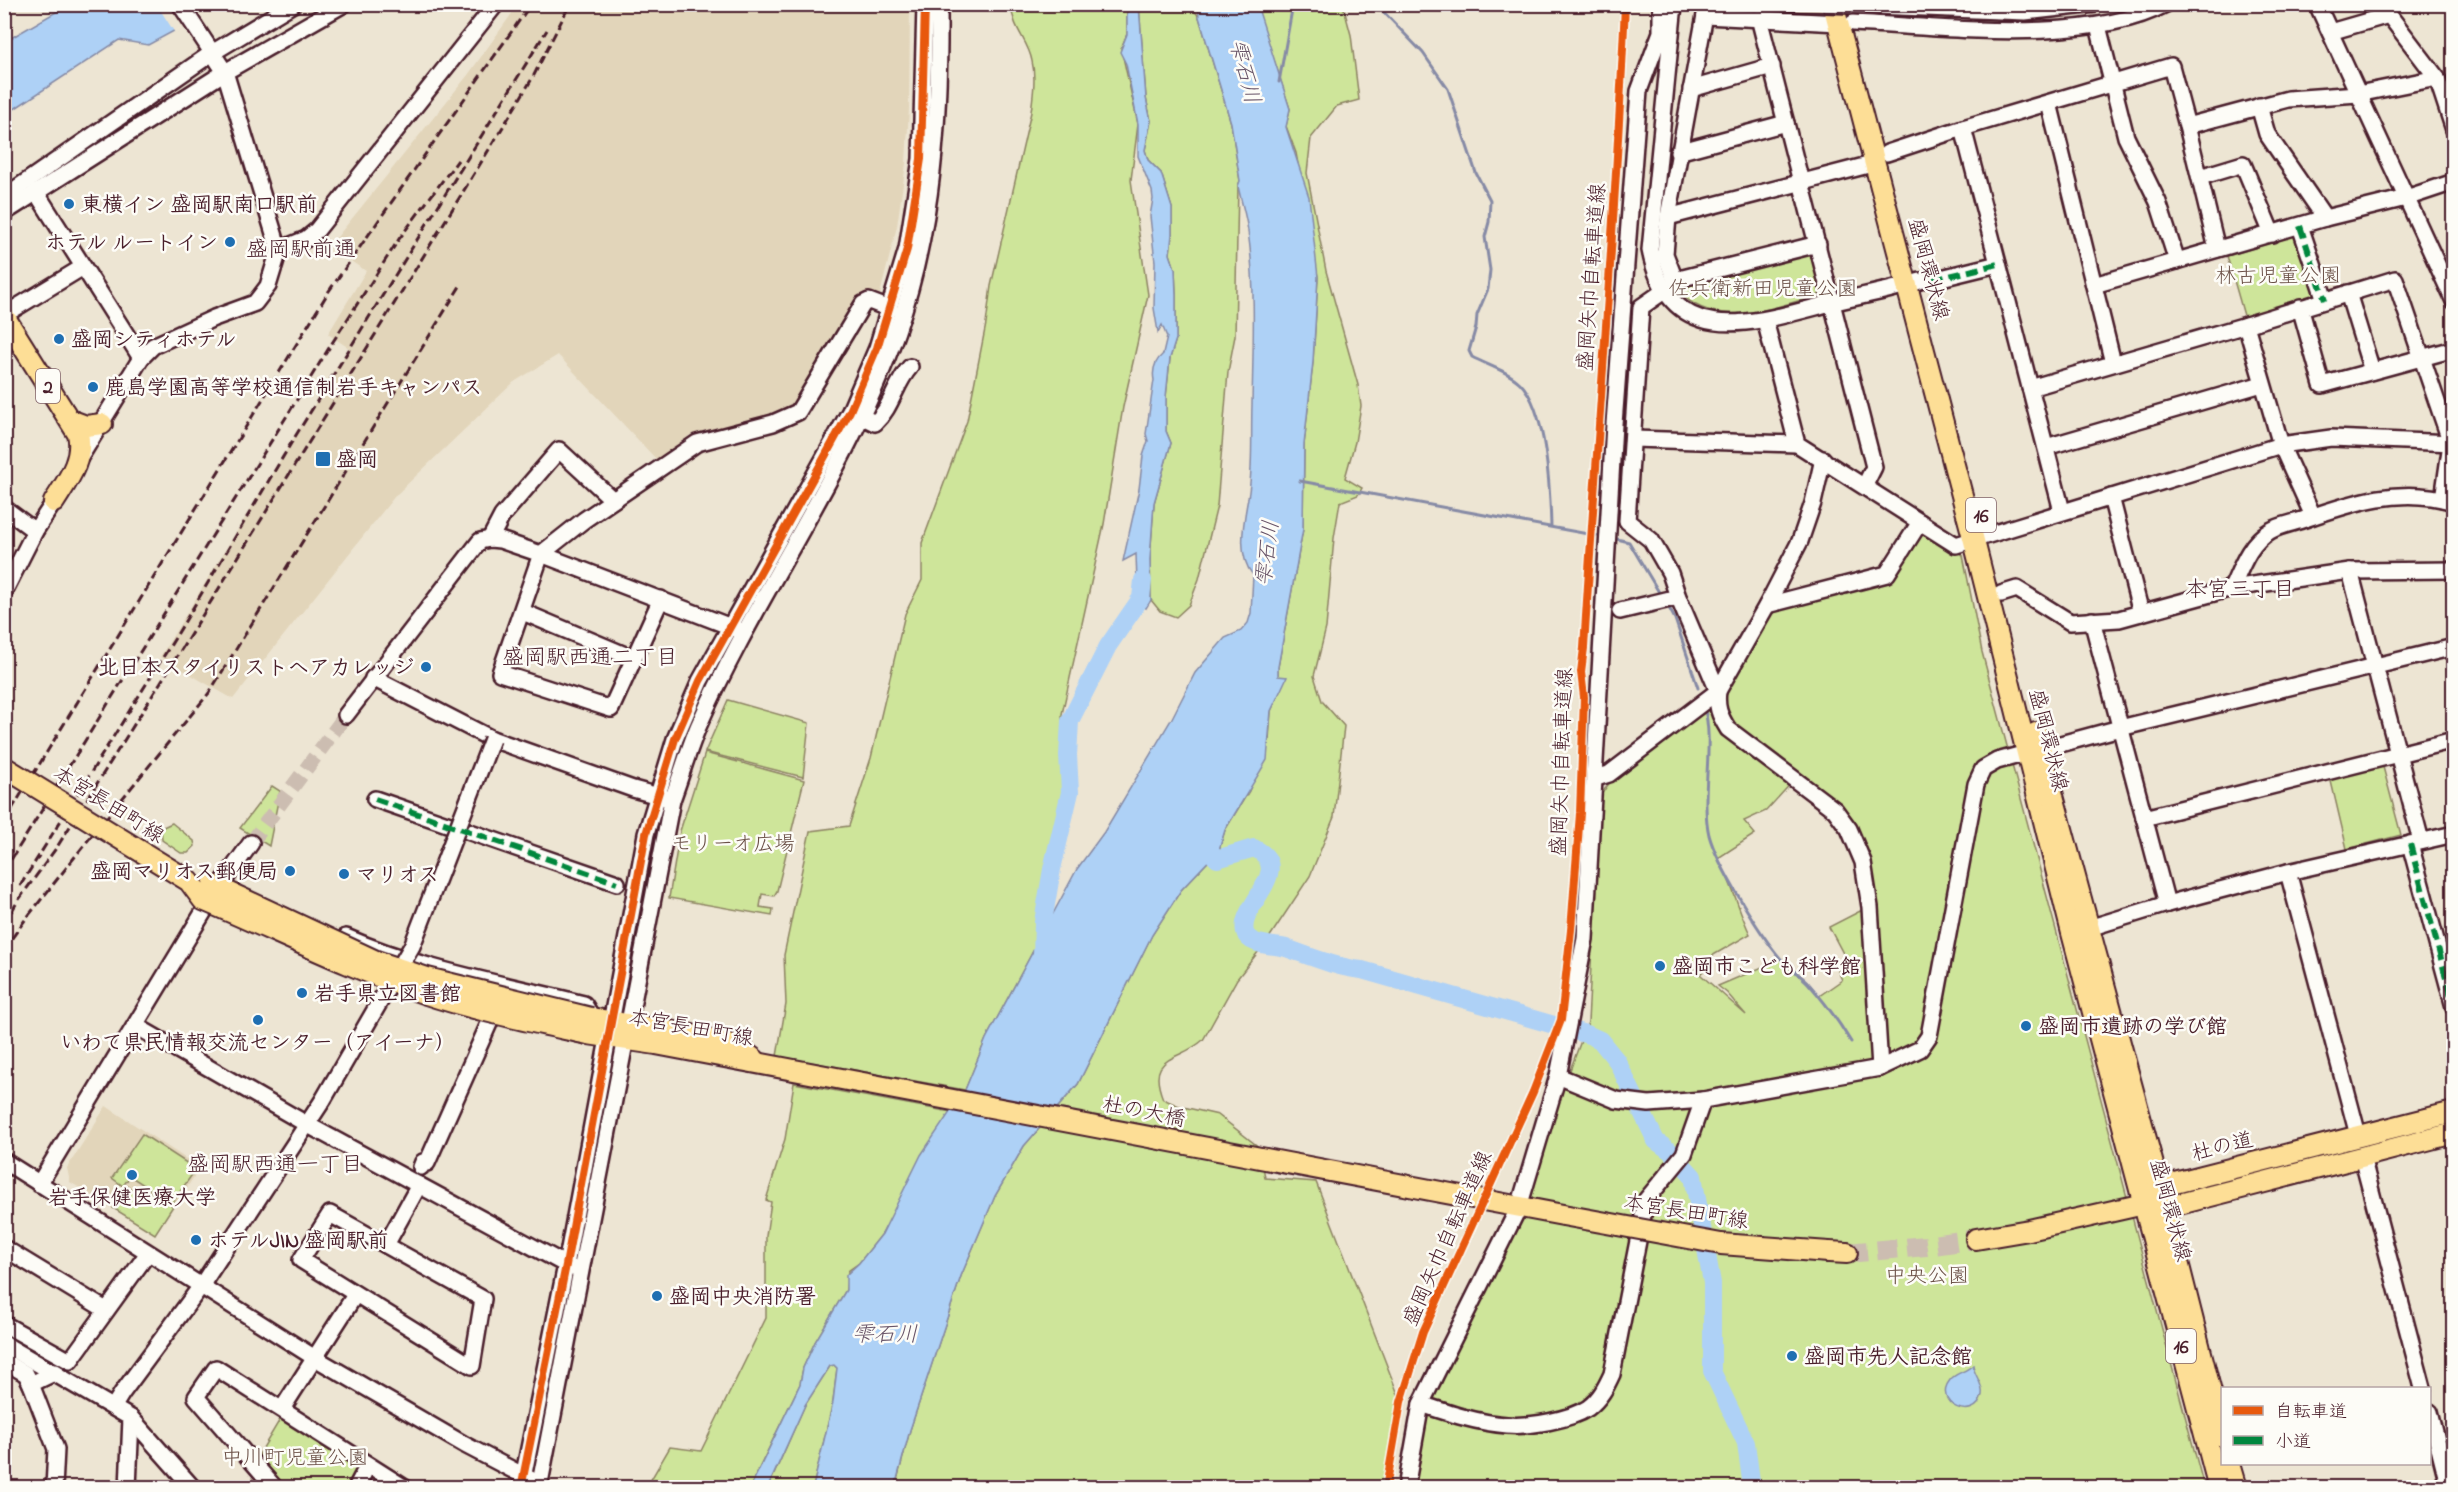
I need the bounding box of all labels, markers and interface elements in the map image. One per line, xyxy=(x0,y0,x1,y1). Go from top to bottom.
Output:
water label: 雫石川 xyxy=(1219,36,1267,108)
street label: 盛岡矢巾自転車道線 xyxy=(1571,182,1615,372)
place label: 東横イン 盛岡駅南口駅前 xyxy=(81,191,317,221)
marker: 東横イン 盛岡駅南口駅前 xyxy=(62,197,76,211)
street label: 盛岡環状線 xyxy=(1899,215,1955,324)
place label: ホテル ルートイン xyxy=(45,229,218,259)
marker: ホテル ルートイン xyxy=(223,235,237,249)
district label: 盛岡駅前通 xyxy=(246,235,356,267)
park label: 林古児童公園 xyxy=(2215,262,2341,292)
park label: 佐兵衛新田児童公園 xyxy=(1669,275,1858,305)
place label: 盛岡シティホテル xyxy=(71,326,236,356)
marker: 盛岡シティホテル xyxy=(52,332,66,346)
road number: 2 xyxy=(36,369,60,403)
place label: 鹿島学園高等学校通信制岩手キャンパス xyxy=(105,374,482,404)
marker: 鹿島学園高等学校通信制岩手キャンパス xyxy=(86,380,100,394)
place label: 盛岡 xyxy=(336,446,378,476)
marker: 盛岡 xyxy=(314,450,332,468)
road number: 16 xyxy=(1966,498,1996,532)
water label: 雫石川 xyxy=(1249,519,1289,588)
district label: 本宮三丁目 xyxy=(2185,575,2295,607)
district label: 盛岡駅西通二丁目 xyxy=(502,643,678,675)
place label: 北日本スタイリストヘアカレッジ xyxy=(98,654,414,684)
marker: 北日本スタイリストヘアカレッジ xyxy=(419,660,433,674)
street label: 盛岡矢巾自転車道線 xyxy=(1545,667,1581,857)
street label: 盛岡環状線 xyxy=(2020,686,2074,795)
street label: 本宮長田町線 xyxy=(47,760,169,852)
park label: モリーオ広場 xyxy=(671,830,795,860)
place label: 盛岡マリオス郵便局 xyxy=(90,858,278,888)
place label: マリオス xyxy=(356,861,439,891)
marker: 盛岡マリオス郵便局 xyxy=(283,864,297,878)
marker: マリオス xyxy=(337,867,351,881)
place label: 盛岡市こども科学館 xyxy=(1672,953,1861,983)
marker: 盛岡市こども科学館 xyxy=(1653,959,1667,973)
place label: 岩手県立図書館 xyxy=(314,980,461,1010)
marker: 岩手県立図書館 xyxy=(295,986,309,1000)
street label: 本宮長田町線 xyxy=(626,1003,755,1055)
marker: いわて県民情報交流センター（アイーナ） xyxy=(251,1013,265,1027)
place label: 盛岡市遺跡の学び館 xyxy=(2038,1013,2227,1043)
marker: 盛岡市遺跡の学び館 xyxy=(2019,1019,2033,1033)
place label: いわて県民情報交流センター（アイーナ） xyxy=(60,1029,456,1059)
street label: 杜の大橋 xyxy=(1100,1090,1188,1136)
street label: 杜の道 xyxy=(2188,1126,2257,1170)
street label: 盛岡矢巾自転車道線 xyxy=(1397,1146,1501,1331)
district label: 盛岡駅西通一丁目 xyxy=(187,1150,363,1182)
street label: 盛岡環状線 xyxy=(2141,1156,2197,1265)
marker: 岩手保健医療大学 xyxy=(125,1168,139,1182)
place label: 岩手保健医療大学 xyxy=(48,1184,216,1214)
street label: 本宮長田町線 xyxy=(1621,1188,1750,1238)
place label: ホテルJIN 盛岡駅前 xyxy=(208,1227,388,1257)
marker: ホテルJIN 盛岡駅前 xyxy=(189,1233,203,1247)
park label: 中央公園 xyxy=(1885,1262,1969,1292)
place label: 盛岡中央消防署 xyxy=(669,1283,816,1313)
marker: 盛岡中央消防署 xyxy=(650,1289,664,1303)
water label: 雫石川 xyxy=(852,1320,918,1352)
road number: 16 xyxy=(2166,1329,2196,1363)
place label: 盛岡市先人記念館 xyxy=(1804,1343,1972,1373)
marker: 盛岡市先人記念館 xyxy=(1785,1349,1799,1363)
legend xyxy=(2221,1387,2431,1465)
text: 自転車道 xyxy=(2275,1400,2347,1426)
text: 小道 xyxy=(2275,1430,2311,1456)
park label: 中川町児童公園 xyxy=(222,1444,369,1474)

